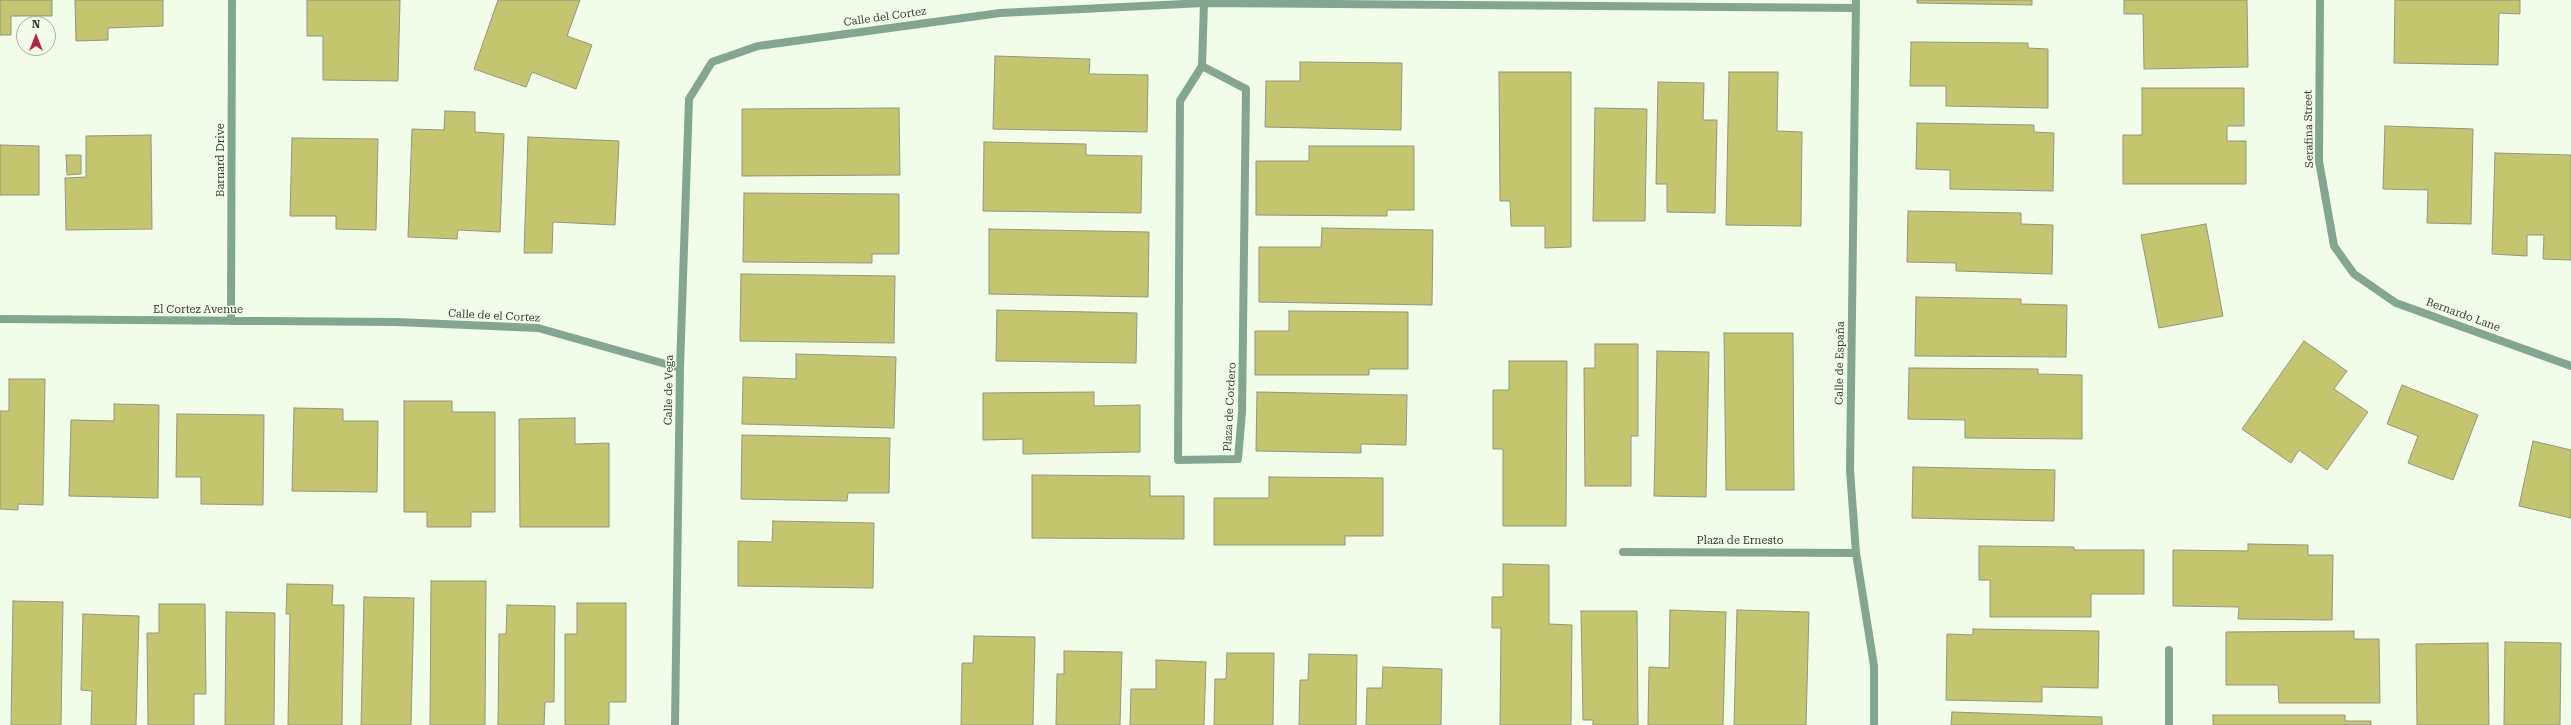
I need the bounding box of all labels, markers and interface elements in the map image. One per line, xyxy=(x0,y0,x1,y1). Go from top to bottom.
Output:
street label: Calle del Cortez xyxy=(843,5,927,29)
north arrow xyxy=(16,16,56,56)
text: N xyxy=(32,18,40,31)
street label: Serafina Street xyxy=(2302,90,2316,168)
street label: Barnard Drive xyxy=(214,123,228,197)
street label: Bernardo Lane xyxy=(2424,295,2502,335)
street label: El Cortez Avenue xyxy=(153,303,243,317)
street label: Calle de el Cortez xyxy=(448,307,540,325)
street label: Calle de España xyxy=(1833,321,1847,405)
street label: Calle de Vega xyxy=(662,355,676,425)
street label: Plaza de Cordero xyxy=(1221,362,1239,452)
street label: Plaza de Ernesto xyxy=(1697,534,1783,548)

